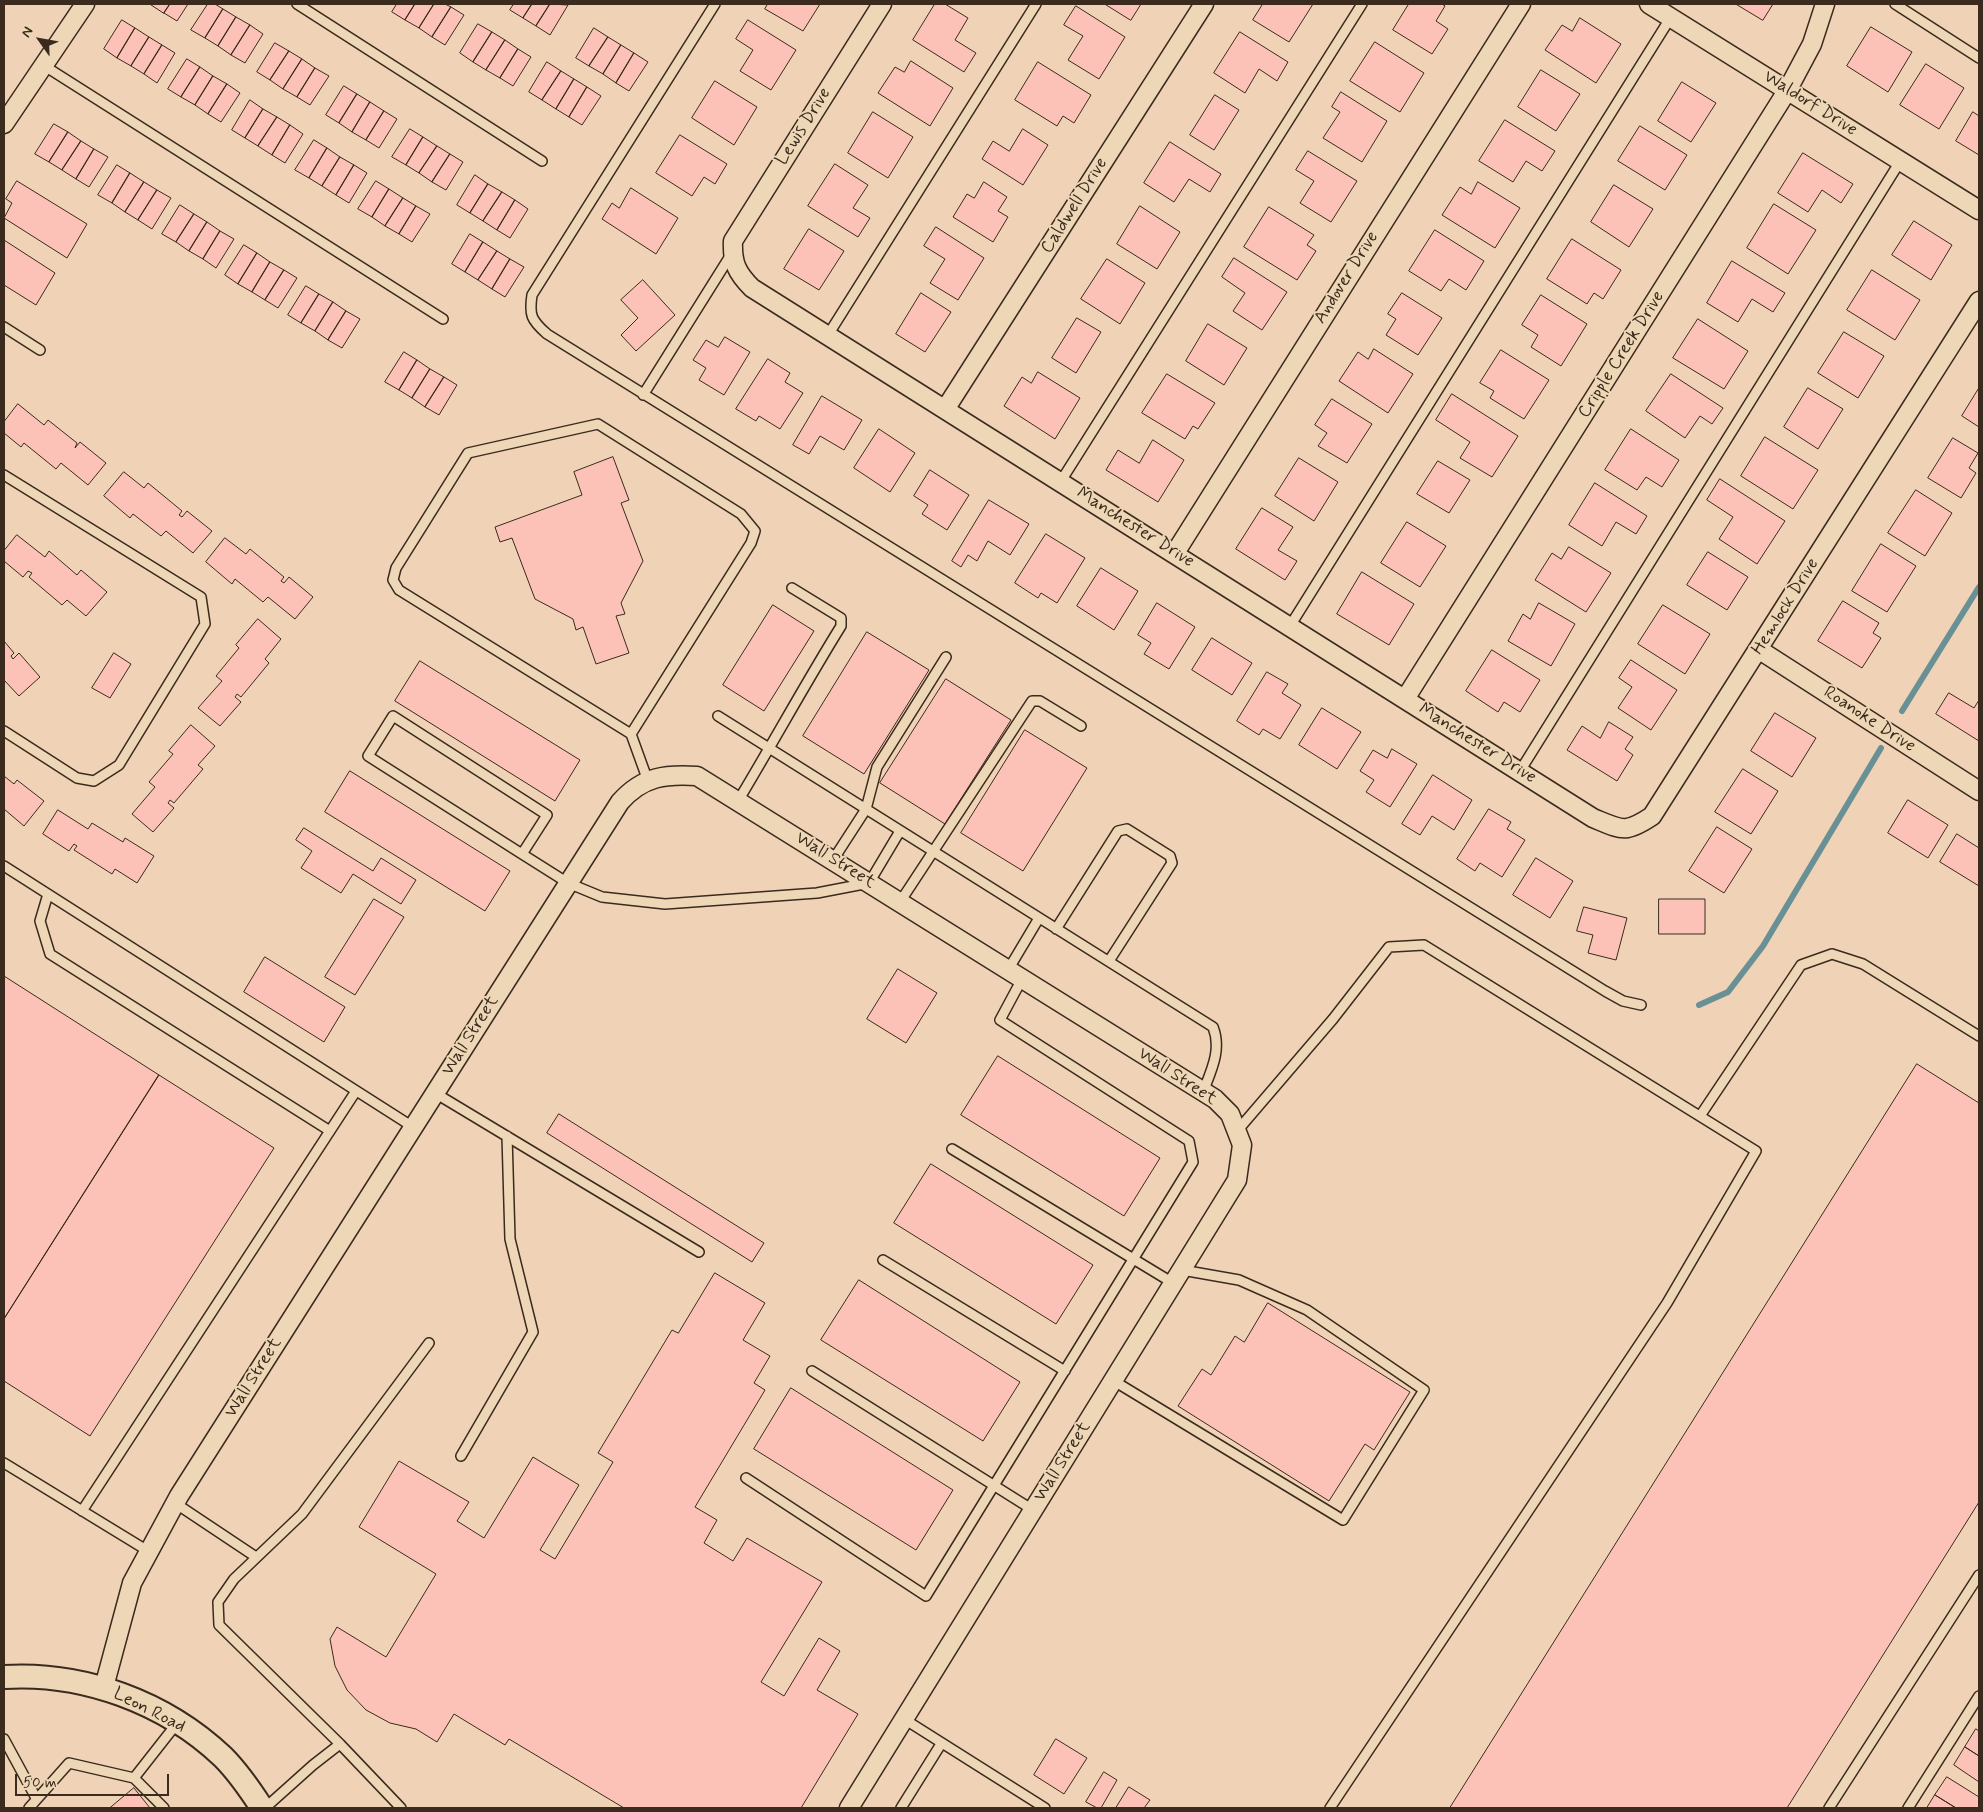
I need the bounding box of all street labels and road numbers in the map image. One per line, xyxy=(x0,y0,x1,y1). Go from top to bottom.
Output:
street label: Waldorf Drive xyxy=(1759,67,1861,141)
street label: Lewis Drive xyxy=(772,84,836,170)
street label: Caldwell Drive xyxy=(1037,154,1113,258)
street label: Andover Drive xyxy=(1310,228,1384,328)
street label: Cripple Creek Drive xyxy=(1574,287,1670,423)
street label: Manchester Drive xyxy=(1072,483,1198,573)
street label: Hemlock Drive xyxy=(1748,555,1824,659)
street label: Roanoke Drive xyxy=(1819,682,1919,758)
street label: Manchester Drive xyxy=(1414,699,1540,789)
street label: Wall Street xyxy=(791,828,879,894)
street label: Wall Street xyxy=(438,992,504,1080)
street label: Wall Street xyxy=(1133,1043,1221,1111)
street label: Wall Street xyxy=(221,1334,287,1422)
street label: Wall Street xyxy=(1030,1418,1096,1506)
street label: Leon Road xyxy=(109,1684,189,1738)

